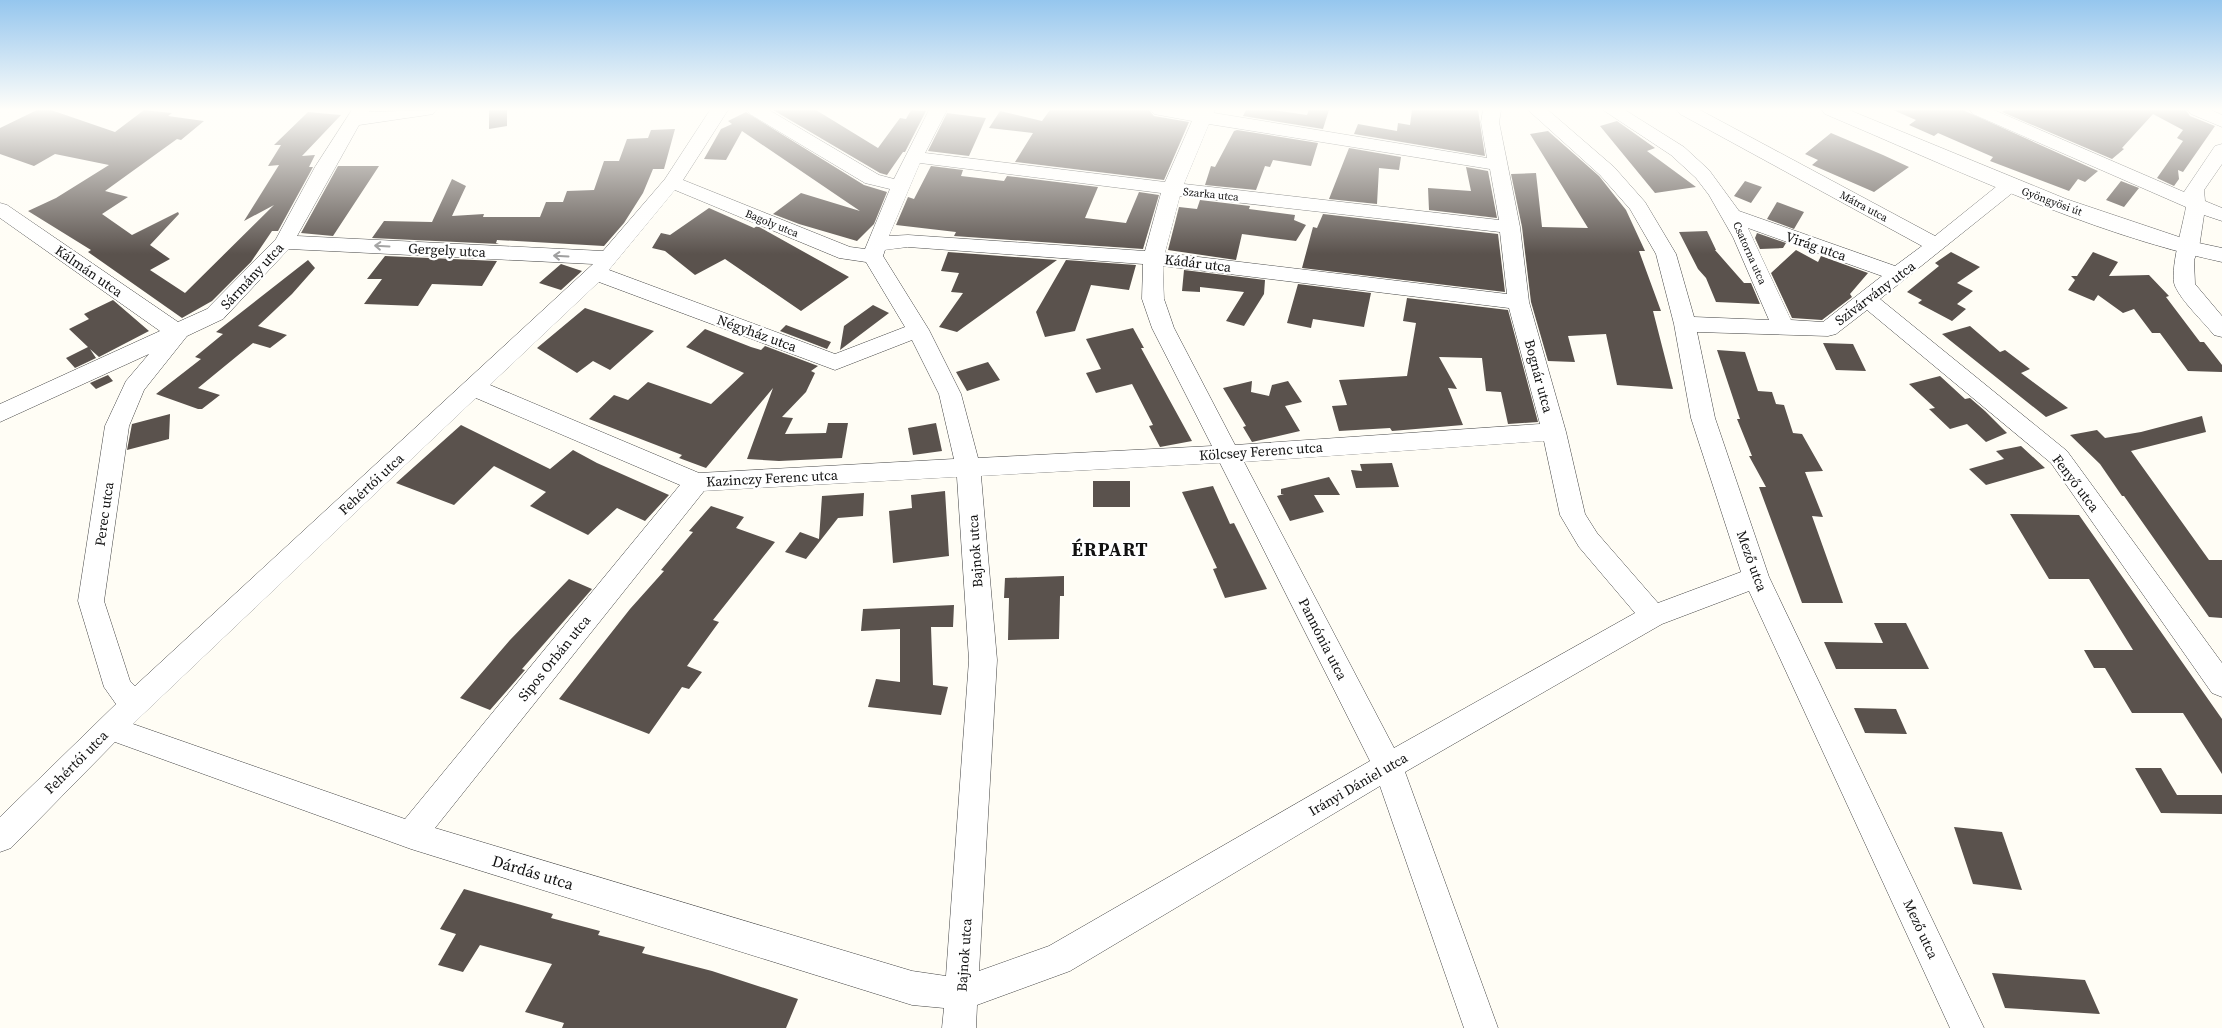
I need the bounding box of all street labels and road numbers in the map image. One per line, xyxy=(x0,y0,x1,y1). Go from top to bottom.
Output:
street label: Szarka utca xyxy=(1182,184,1240,205)
street label: Gyöngyösi út xyxy=(2019,184,2085,220)
street label: Mátra utca xyxy=(1837,187,1891,226)
street label: Bagoly utca xyxy=(743,206,801,241)
street label: Csatorna utca xyxy=(1729,219,1770,287)
street label: Virág utca xyxy=(1783,226,1850,266)
street label: Sármány utca xyxy=(216,237,289,314)
street label: Gergely utca xyxy=(408,238,487,262)
street label: Kálmán utca xyxy=(51,240,128,302)
street label: Kádár utca xyxy=(1164,249,1233,277)
street label: Szivárvány utca xyxy=(1830,255,1920,330)
street label: Négyház utca xyxy=(714,309,800,357)
street label: Bognár utca xyxy=(1520,337,1559,416)
street label: Kölcsey Ferenc utca xyxy=(1198,437,1324,465)
street label: Fehértói utca xyxy=(334,448,409,519)
street label: Fenyő utca xyxy=(2048,450,2105,517)
street label: Kazinczy Ferenc utca xyxy=(706,465,839,491)
street label: Perec utca xyxy=(90,480,119,547)
street label: Bajnok utca xyxy=(962,513,988,588)
street label: Mező utca xyxy=(1732,528,1773,595)
street label: Pannónia utca xyxy=(1294,595,1353,684)
street label: Sipos Orbán utca xyxy=(513,610,596,705)
street label: Fehértói utca xyxy=(40,725,113,798)
street label: Irányi Dániel utca xyxy=(1305,747,1412,821)
street label: Dárdás utca xyxy=(489,849,577,895)
street label: Mező utca xyxy=(1899,896,1944,963)
street label: Bajnok utca xyxy=(951,917,977,992)

